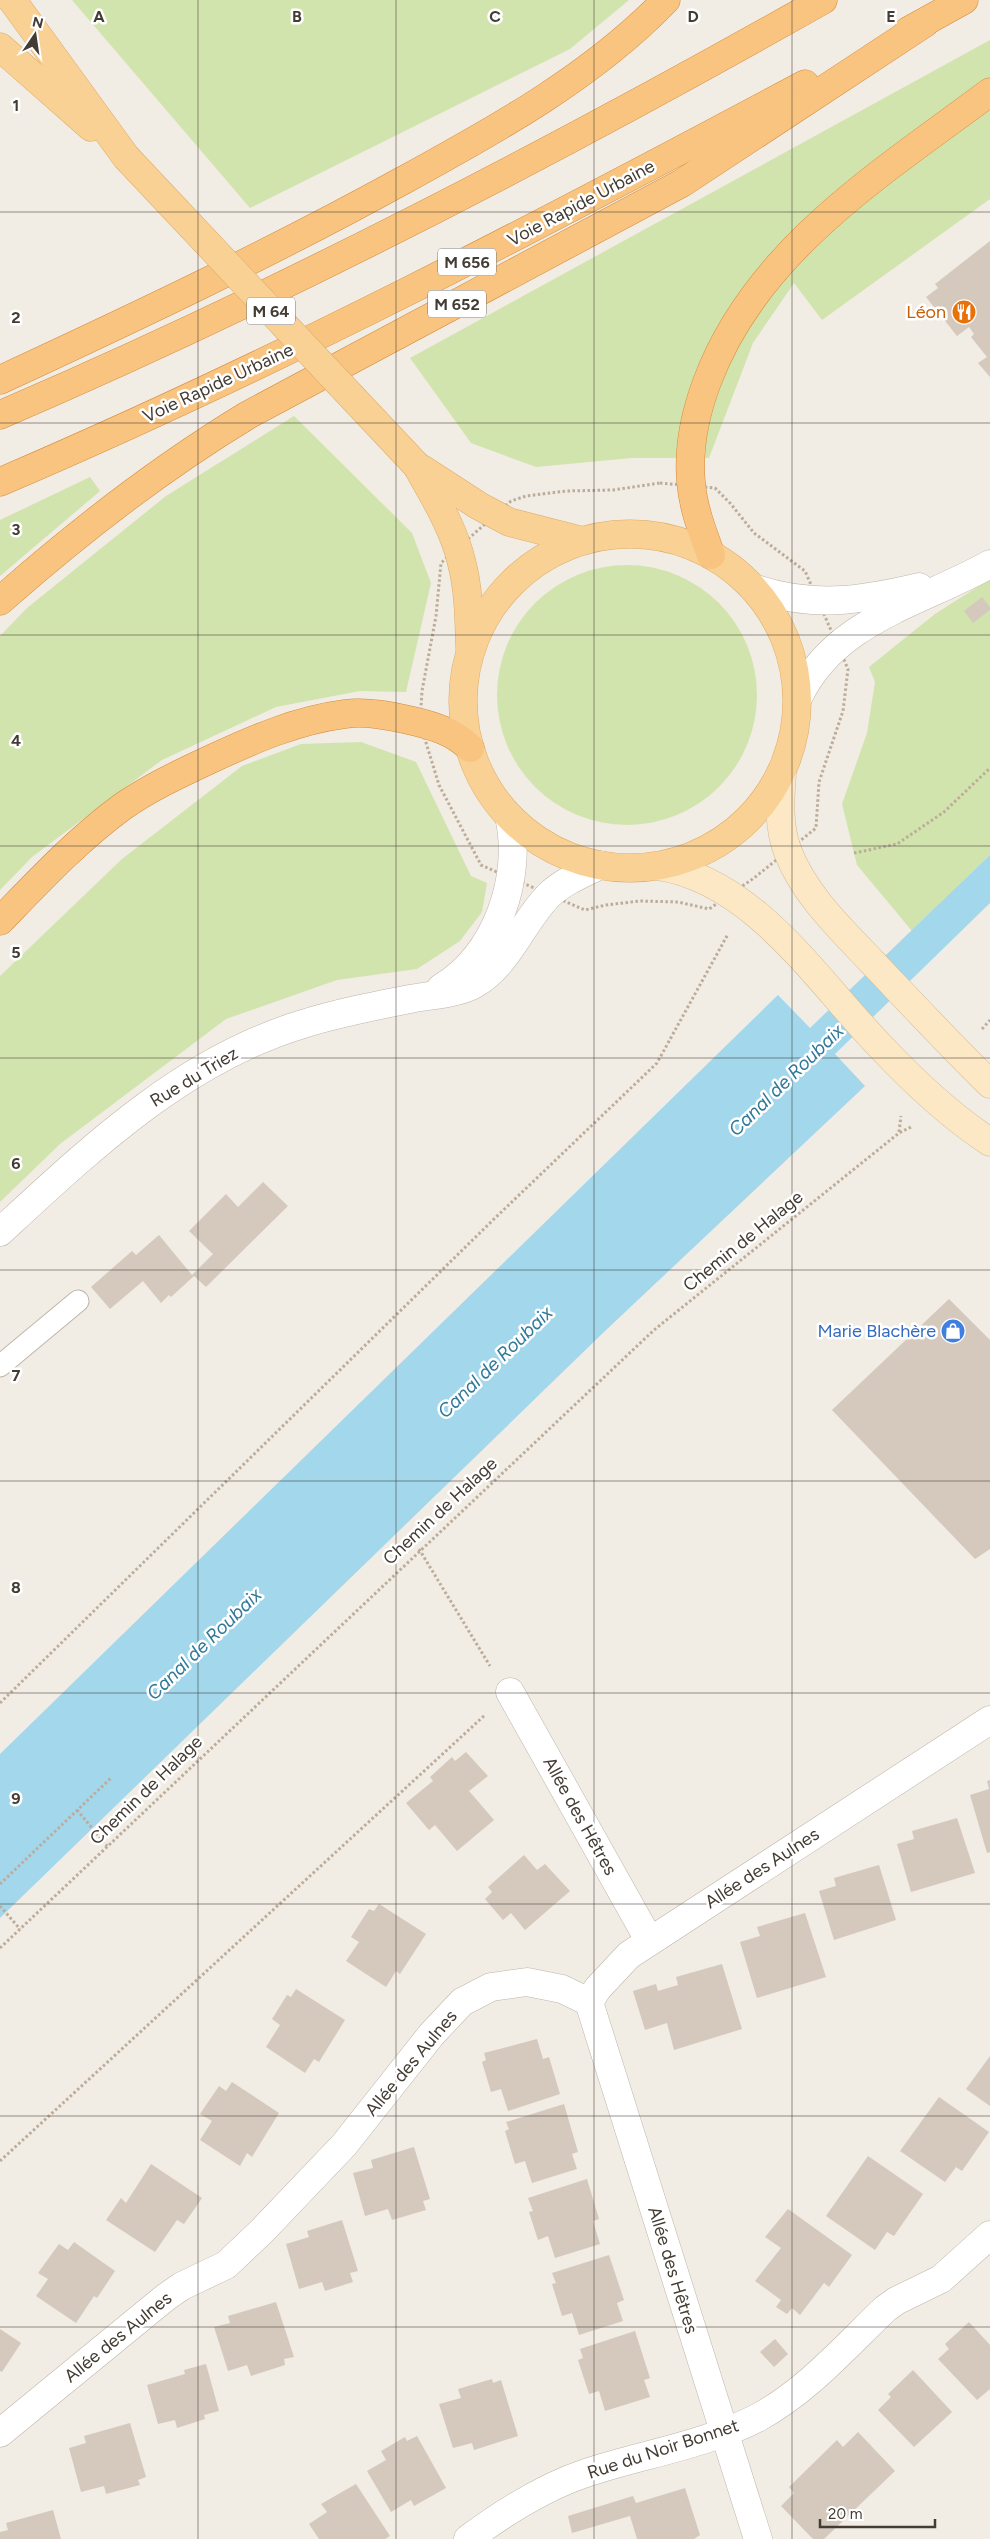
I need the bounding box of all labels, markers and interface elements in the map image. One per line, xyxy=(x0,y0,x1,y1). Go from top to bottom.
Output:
text: A xyxy=(93,7,105,26)
text: B xyxy=(292,7,302,26)
text: C xyxy=(489,7,501,26)
text: D xyxy=(687,7,699,26)
text: E xyxy=(886,7,896,26)
north arrow xyxy=(10,10,60,60)
text: N xyxy=(31,13,45,32)
text: 1 xyxy=(13,96,19,115)
street label: Voie Rapide Urbaine xyxy=(504,155,658,251)
road number: M 656 xyxy=(438,248,496,276)
road number: M 652 xyxy=(428,290,486,318)
road number: M 64 xyxy=(247,298,295,324)
restaurant icon: Léon xyxy=(951,299,977,325)
place label: Léon xyxy=(906,301,946,323)
text: 2 xyxy=(11,308,21,327)
street label: Voie Rapide Urbaine xyxy=(139,338,297,427)
text: 3 xyxy=(12,520,21,539)
text: 4 xyxy=(11,731,21,750)
text: 5 xyxy=(11,943,21,962)
water label: Canal de Roubaix xyxy=(724,1019,849,1141)
street label: Rue du Triez xyxy=(146,1042,242,1112)
text: 6 xyxy=(11,1154,21,1173)
street label: Chemin de Halage xyxy=(679,1186,808,1296)
water label: Canal de Roubaix xyxy=(433,1301,558,1423)
shop icon: Marie Blachère xyxy=(940,1318,966,1344)
place label: Marie Blachère xyxy=(817,1320,936,1342)
text: 7 xyxy=(12,1366,21,1385)
street label: Chemin de Halage xyxy=(378,1452,502,1569)
text: 8 xyxy=(11,1578,21,1597)
water label: Canal de Roubaix xyxy=(142,1583,267,1705)
street label: Chemin de Halage xyxy=(85,1731,207,1849)
street label: Allée des Hêtres xyxy=(538,1753,622,1879)
text: 9 xyxy=(11,1789,21,1808)
street label: Allée des Aulnes xyxy=(701,1823,823,1913)
street label: Allée des Aulnes xyxy=(360,2005,462,2121)
street label: Allée des Hêtres xyxy=(643,2204,703,2336)
street label: Allée des Aulnes xyxy=(60,2287,176,2387)
street label: Rue du Noir Bonnet xyxy=(585,2414,742,2484)
scale bar xyxy=(820,2496,935,2528)
text: 20 m xyxy=(828,2505,862,2523)

